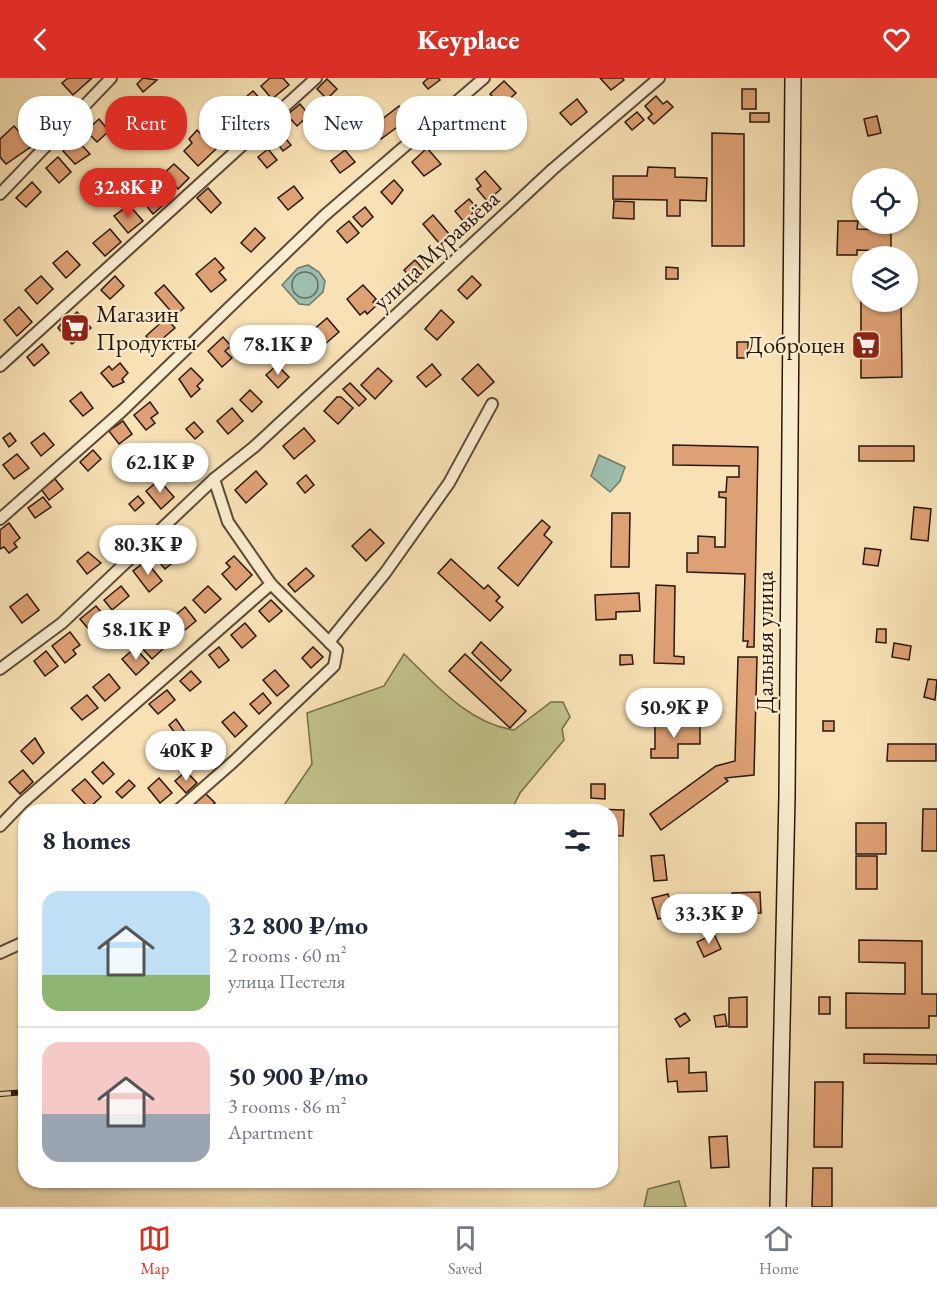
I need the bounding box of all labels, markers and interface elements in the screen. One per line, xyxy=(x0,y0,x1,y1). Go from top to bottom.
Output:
text: Keyplace xyxy=(417,22,520,57)
icon: back xyxy=(24,23,57,56)
icon: heart xyxy=(880,23,913,56)
chip: Buy xyxy=(18,96,93,150)
chip: Rent xyxy=(105,96,187,150)
chip: Filters xyxy=(199,96,291,150)
chip: New xyxy=(303,96,384,150)
chip: Apartment xyxy=(396,96,527,150)
pin: 32.8K ₽ xyxy=(73,168,183,219)
map controls xyxy=(852,168,918,312)
button: locate xyxy=(852,168,918,234)
text: 32.8K ₽ xyxy=(94,174,162,200)
street label: улица Муравьёва xyxy=(366,183,506,316)
button: layers xyxy=(852,246,918,312)
place label: Магазин Продукты xyxy=(96,298,197,357)
supermarket icon: Магазин Продукты xyxy=(59,312,91,344)
pin: 78.1K ₽ xyxy=(223,325,333,376)
place label: Доброцен xyxy=(746,329,845,360)
supermarket icon: Доброцен xyxy=(850,329,882,361)
text: 78.1K ₽ xyxy=(244,331,312,357)
pin: 62.1K ₽ xyxy=(105,443,215,494)
text: 62.1K ₽ xyxy=(126,449,194,475)
pin: 80.3K ₽ xyxy=(93,525,203,576)
text: 80.3K ₽ xyxy=(114,531,182,557)
street label: Дальняя улица xyxy=(749,570,780,713)
pin: 58.1K ₽ xyxy=(81,610,191,661)
text: 58.1K ₽ xyxy=(102,616,170,642)
pin: 50.9K ₽ xyxy=(619,688,729,739)
text: 50.9K ₽ xyxy=(640,694,708,720)
pin: 40K ₽ xyxy=(144,731,228,782)
text: 40K ₽ xyxy=(159,737,213,763)
text: 8 homes xyxy=(42,823,131,857)
icon: filters xyxy=(561,824,594,857)
pin: 33.3K ₽ xyxy=(654,894,764,945)
text: 33.3K ₽ xyxy=(675,900,743,926)
text: 32 800 ₽/mo xyxy=(228,908,368,942)
icon: home xyxy=(90,915,162,987)
text: 2 rooms · 60 m² xyxy=(228,942,347,968)
text: улица Пестеля xyxy=(228,968,346,994)
text: 50 900 ₽/mo xyxy=(228,1059,368,1093)
icon: home xyxy=(90,1066,162,1138)
text: 3 rooms · 86 m² xyxy=(228,1093,347,1119)
text: Apartment xyxy=(228,1119,313,1145)
tab: Map xyxy=(138,1222,171,1279)
tab: Saved xyxy=(448,1222,482,1279)
tab: Home xyxy=(759,1222,799,1279)

